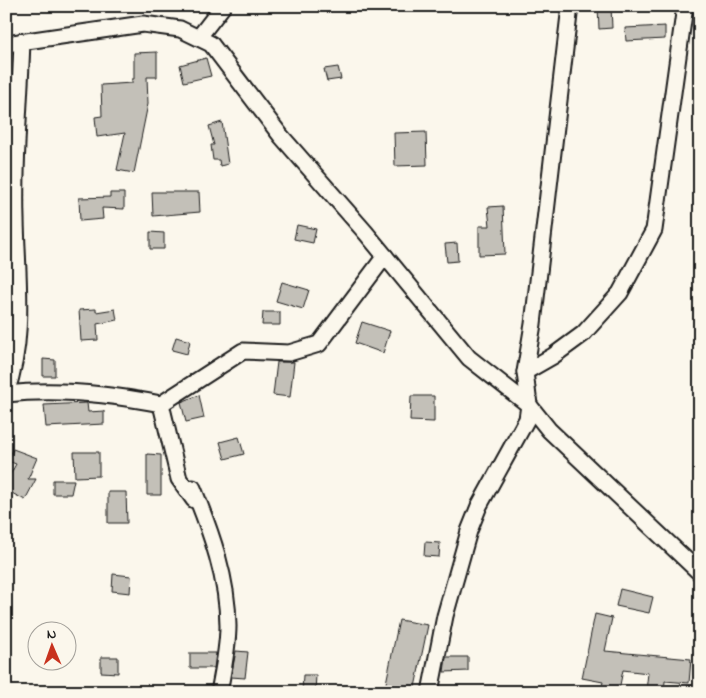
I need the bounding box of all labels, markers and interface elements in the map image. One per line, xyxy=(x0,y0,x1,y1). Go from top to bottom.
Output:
north arrow xyxy=(28,620,78,670)
text: N xyxy=(47,624,57,645)

